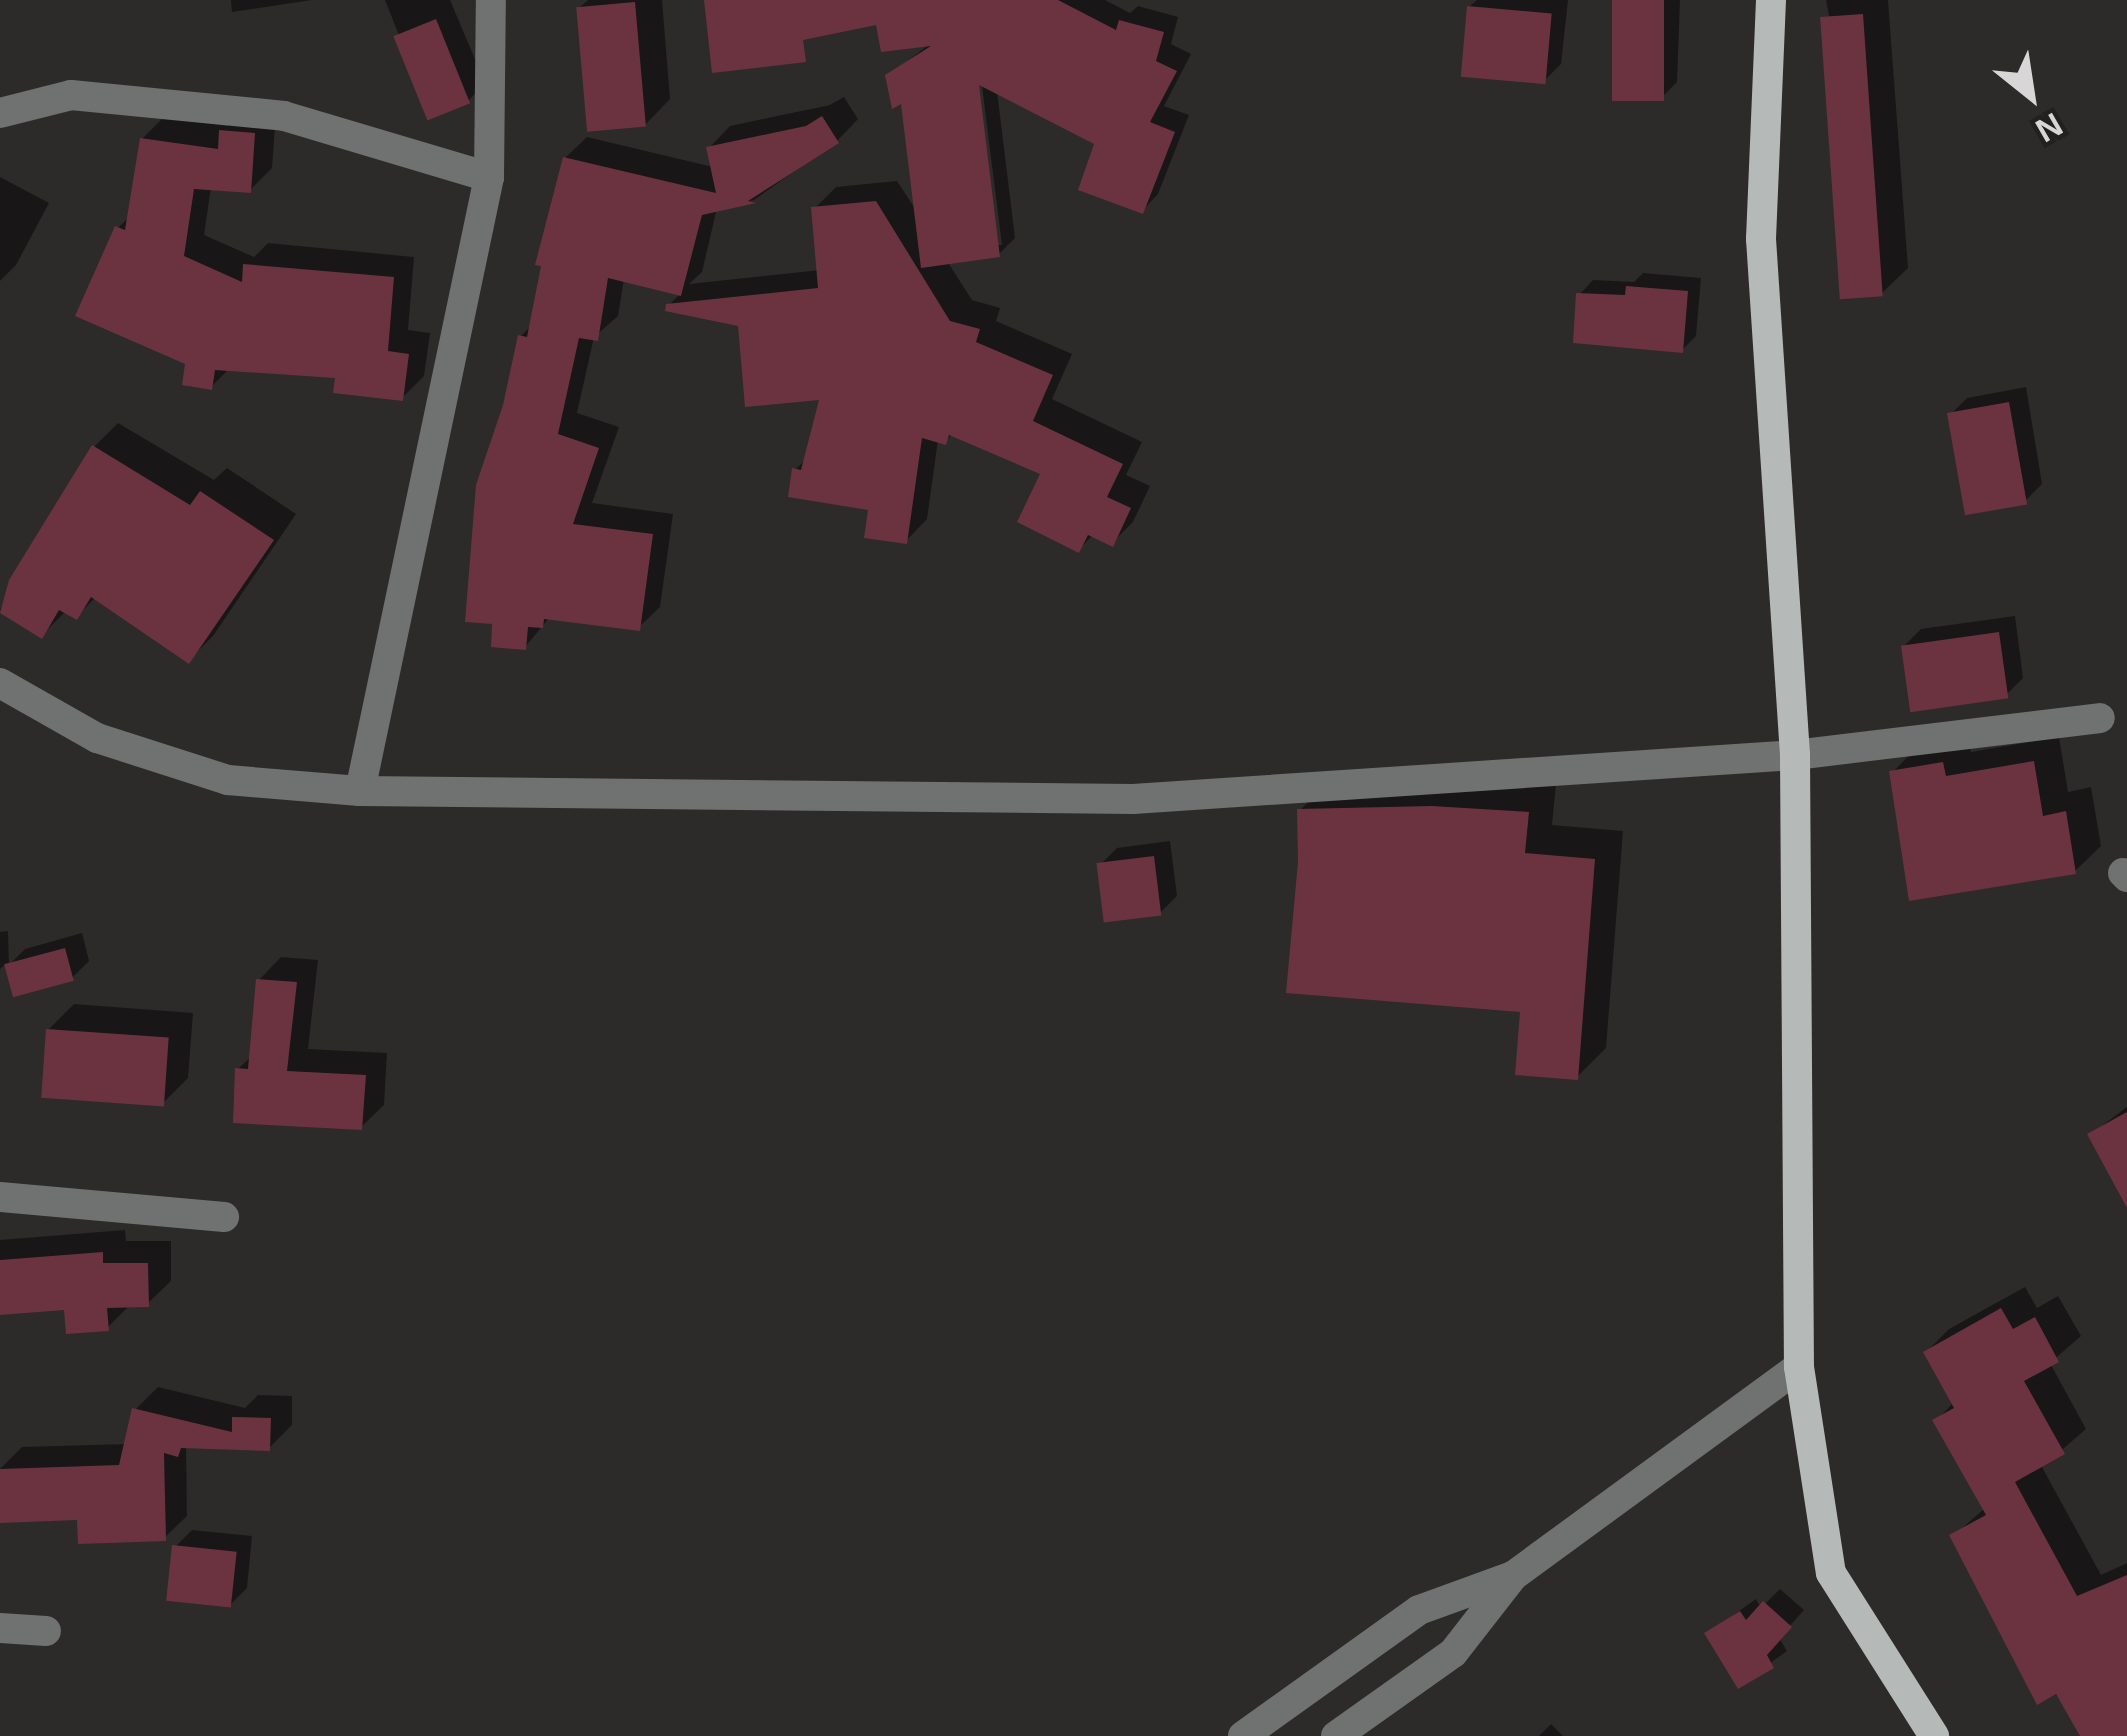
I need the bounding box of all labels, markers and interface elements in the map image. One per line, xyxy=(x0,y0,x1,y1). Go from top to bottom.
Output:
north arrow xyxy=(1971,36,2091,156)
text: N xyxy=(2030,106,2069,150)

